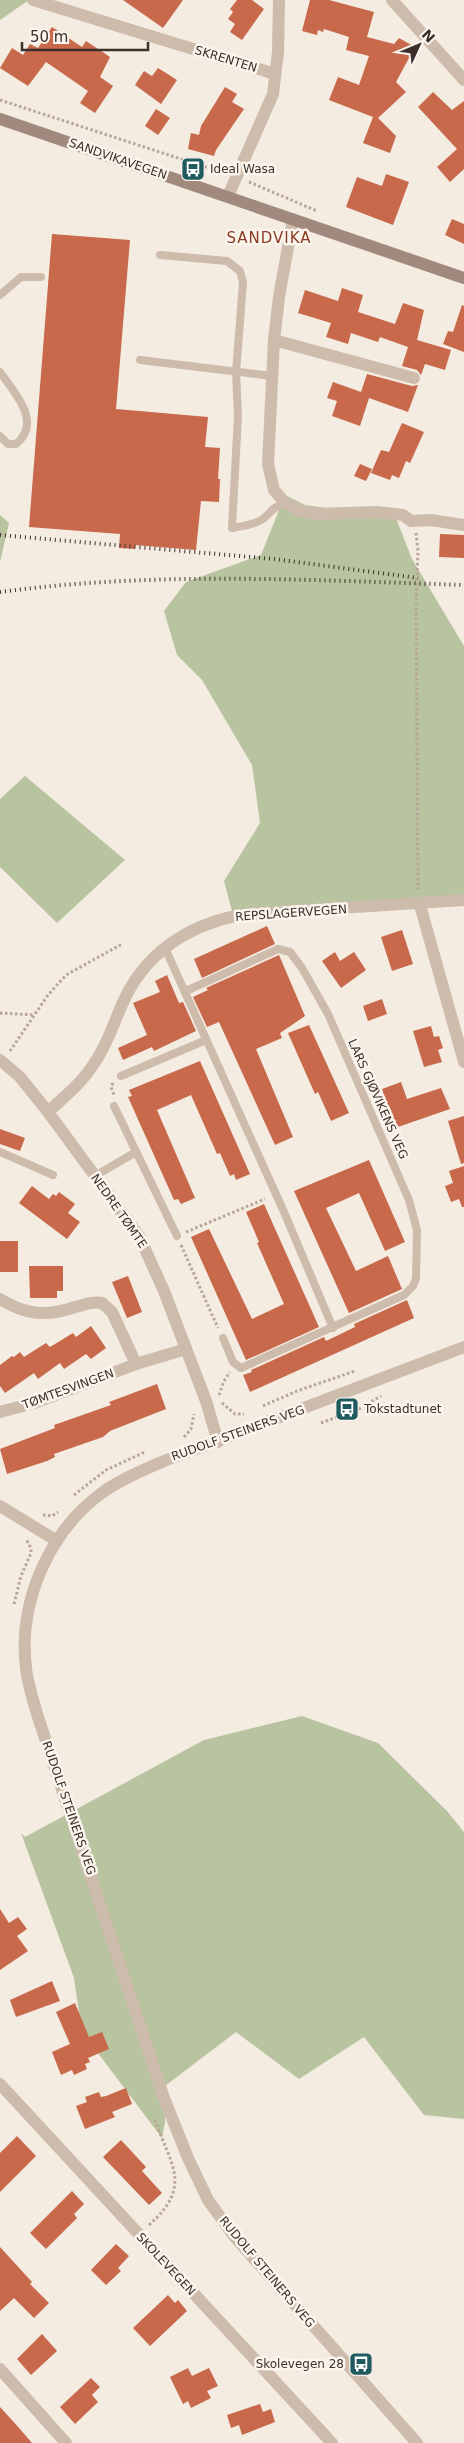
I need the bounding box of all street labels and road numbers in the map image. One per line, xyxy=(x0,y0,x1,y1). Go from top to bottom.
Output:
street label: SKRENTEN xyxy=(193,43,259,75)
street label: SANDVIKAVEGEN xyxy=(67,136,169,182)
street label: REPSLAGERVEGEN xyxy=(235,902,347,924)
street label: LARS GJØVIKENS VEG xyxy=(345,1037,411,1161)
street label: NEDRE TØMTE xyxy=(88,1171,150,1251)
street label: TØMTESVINGEN xyxy=(19,1366,116,1412)
street label: RUDOLF STEINERS VEG xyxy=(169,1402,307,1464)
street label: RUDOLF STEINERS VEG xyxy=(39,1739,99,1877)
street label: RUDOLF STEINERS VEG xyxy=(216,2214,318,2330)
street label: SKOLEVEGEN xyxy=(134,2230,198,2298)

